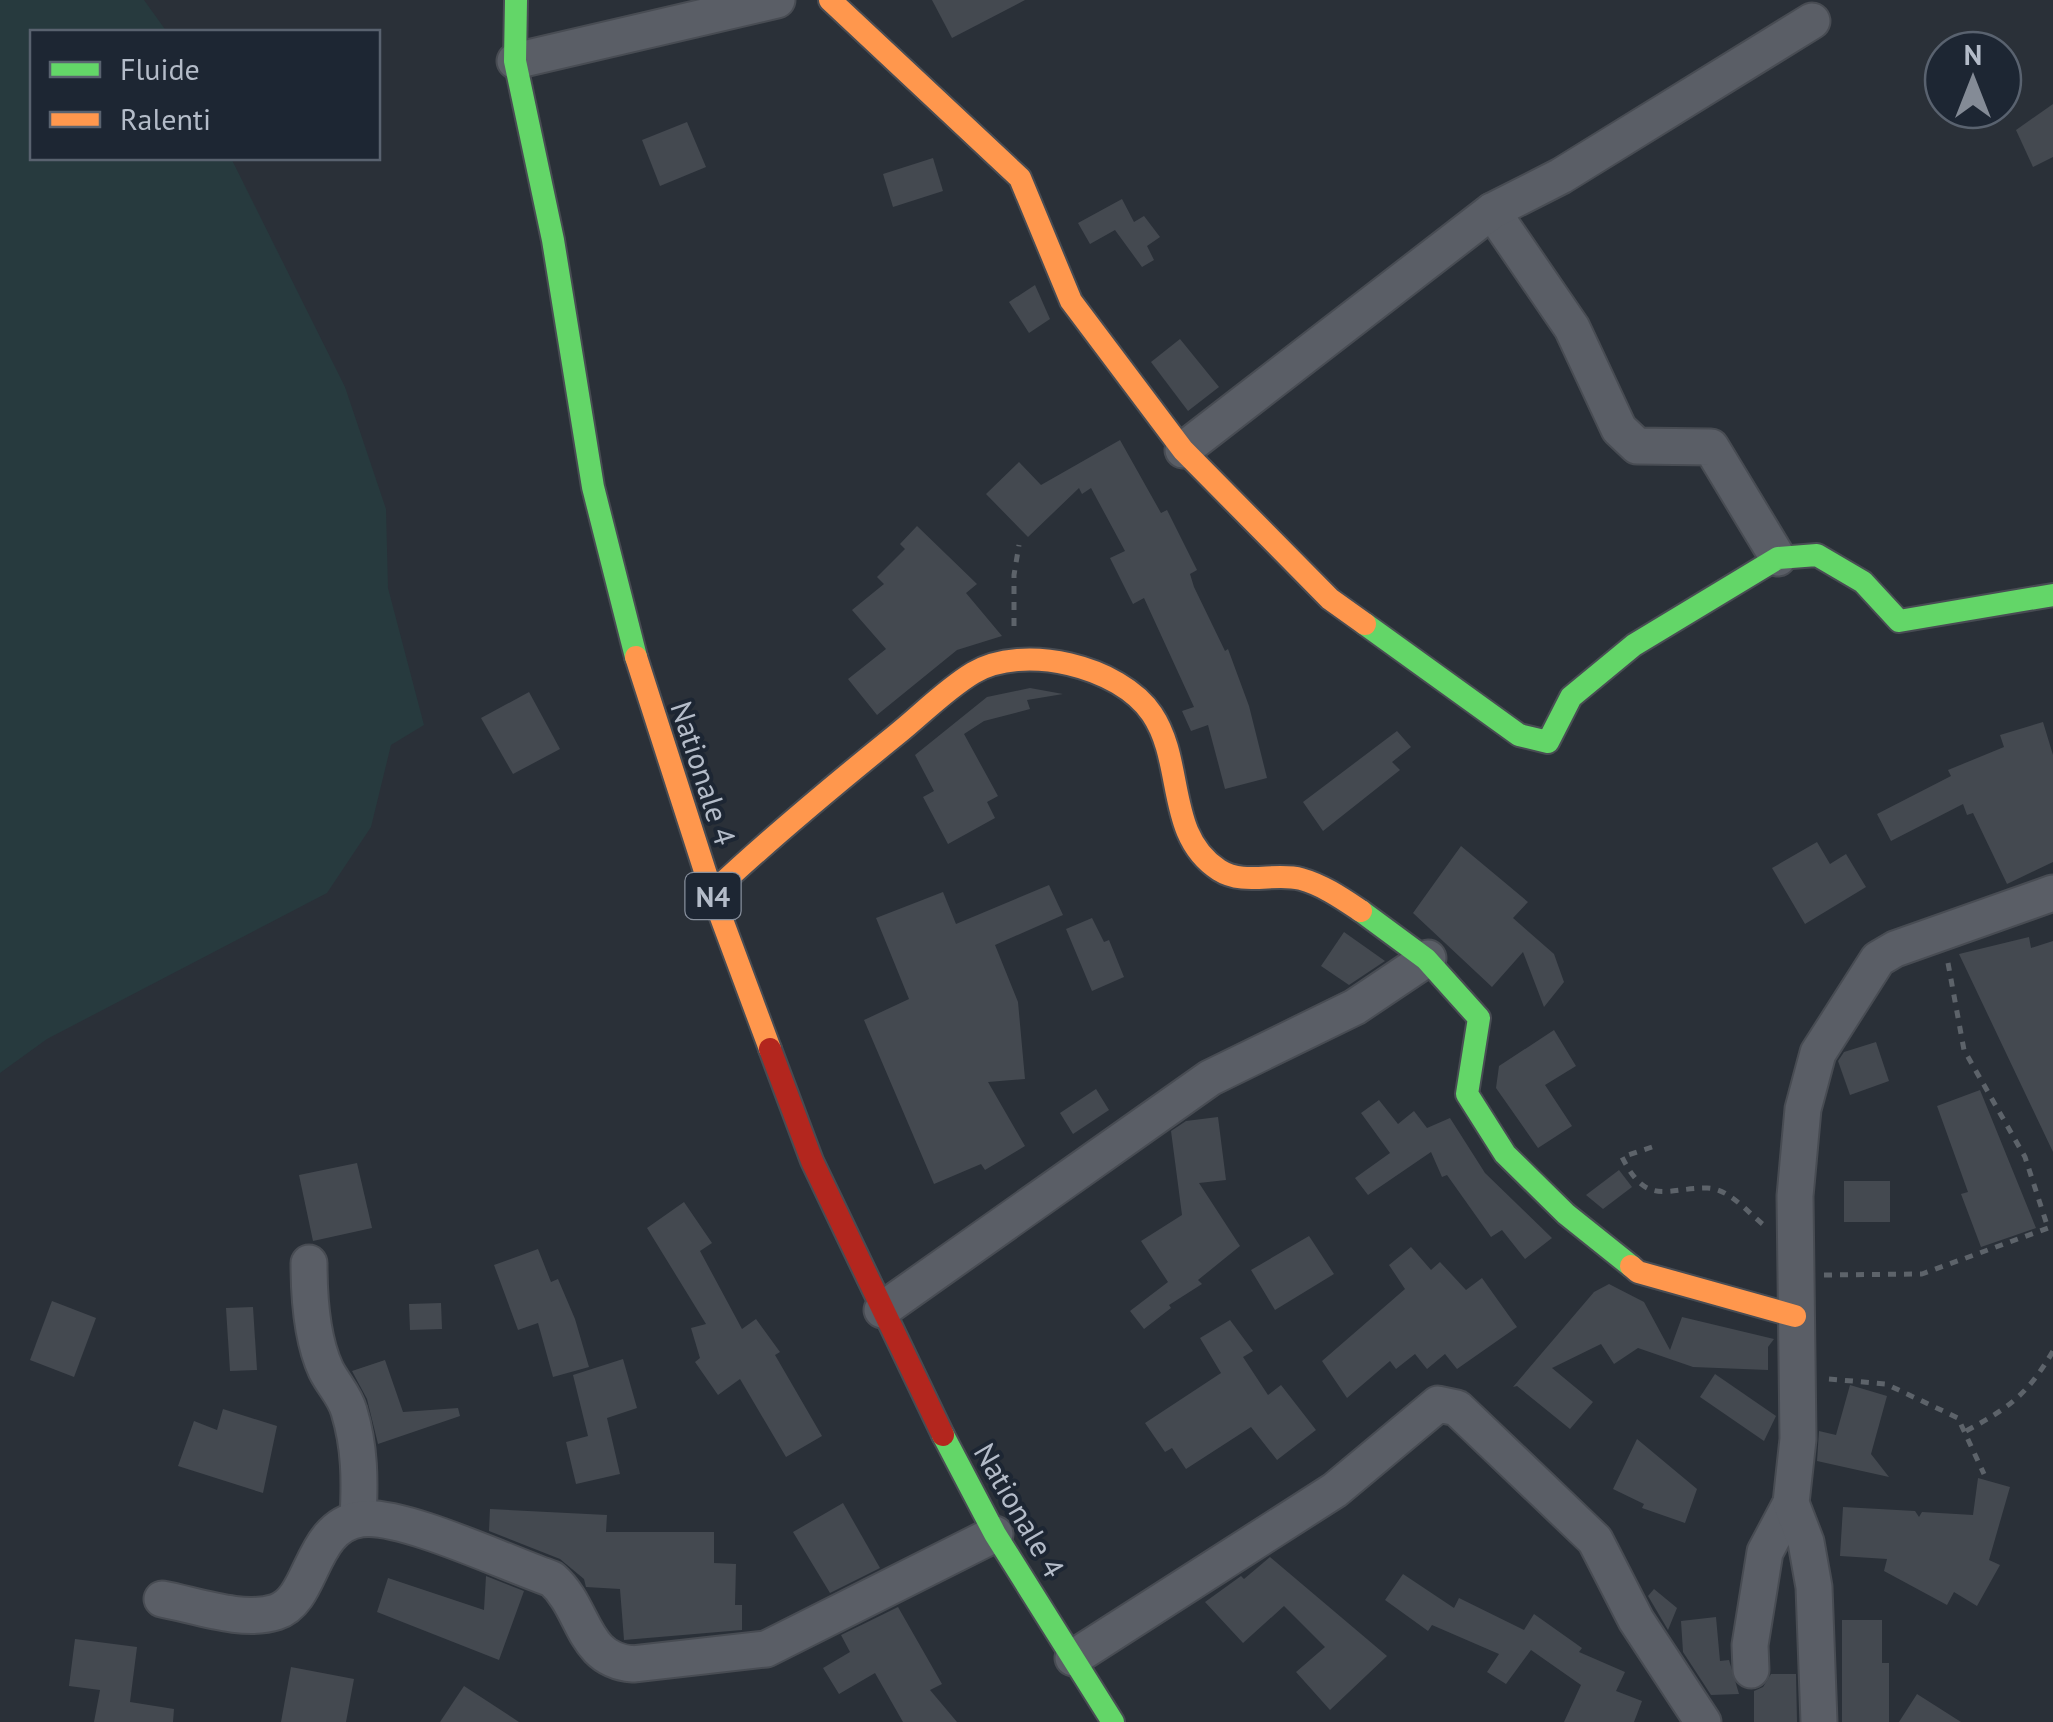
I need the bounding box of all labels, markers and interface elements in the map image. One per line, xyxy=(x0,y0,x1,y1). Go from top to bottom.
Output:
legend xyxy=(30,30,380,160)
north arrow xyxy=(1923,30,2023,130)
text: N xyxy=(1964,36,1982,73)
text: Fluide xyxy=(120,49,200,88)
text: Ralenti xyxy=(120,99,211,138)
street label: Nationale 4 xyxy=(662,696,746,850)
road number: N4 xyxy=(686,873,740,919)
street label: Nationale 4 xyxy=(966,1436,1074,1584)

